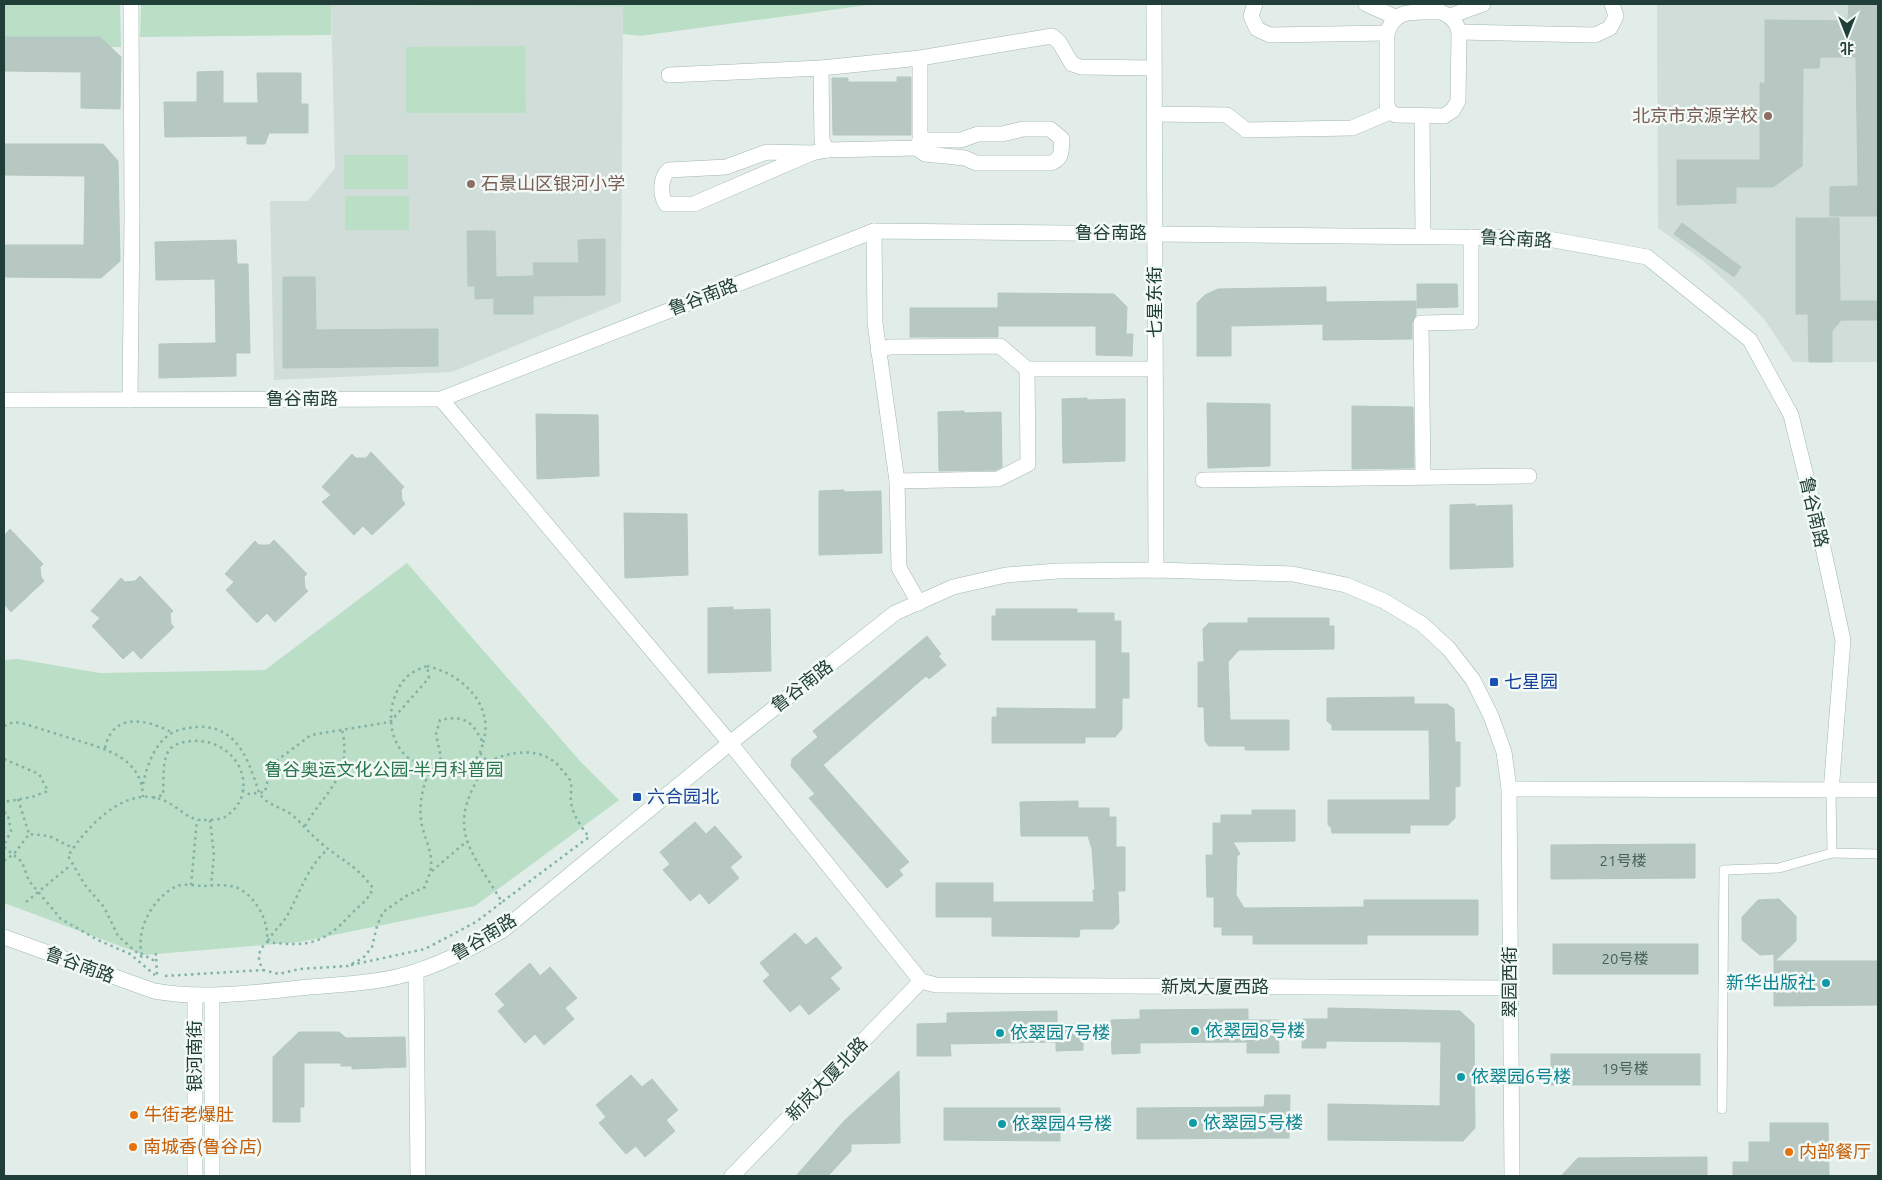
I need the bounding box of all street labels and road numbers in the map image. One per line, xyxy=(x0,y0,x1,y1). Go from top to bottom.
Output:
street label: 鲁谷南路 xyxy=(1075,222,1147,242)
street label: 鲁谷南路 xyxy=(1480,226,1553,250)
street label: 七星东街 xyxy=(1144,266,1164,338)
street label: 鲁谷南路 xyxy=(665,274,740,318)
street label: 鲁谷南路 xyxy=(266,388,338,408)
street label: 鲁谷南路 xyxy=(1797,474,1833,549)
street label: 鲁谷南路 xyxy=(767,655,836,715)
street label: 鲁谷南路 xyxy=(447,909,519,963)
street label: 鲁谷南路 xyxy=(43,942,118,986)
street label: 翠园西街 xyxy=(1499,946,1519,1018)
street label: 新岚大厦西路 xyxy=(1161,976,1269,996)
street label: 银河南街 xyxy=(184,1020,204,1092)
street label: 新岚大厦北路 xyxy=(782,1033,871,1124)

